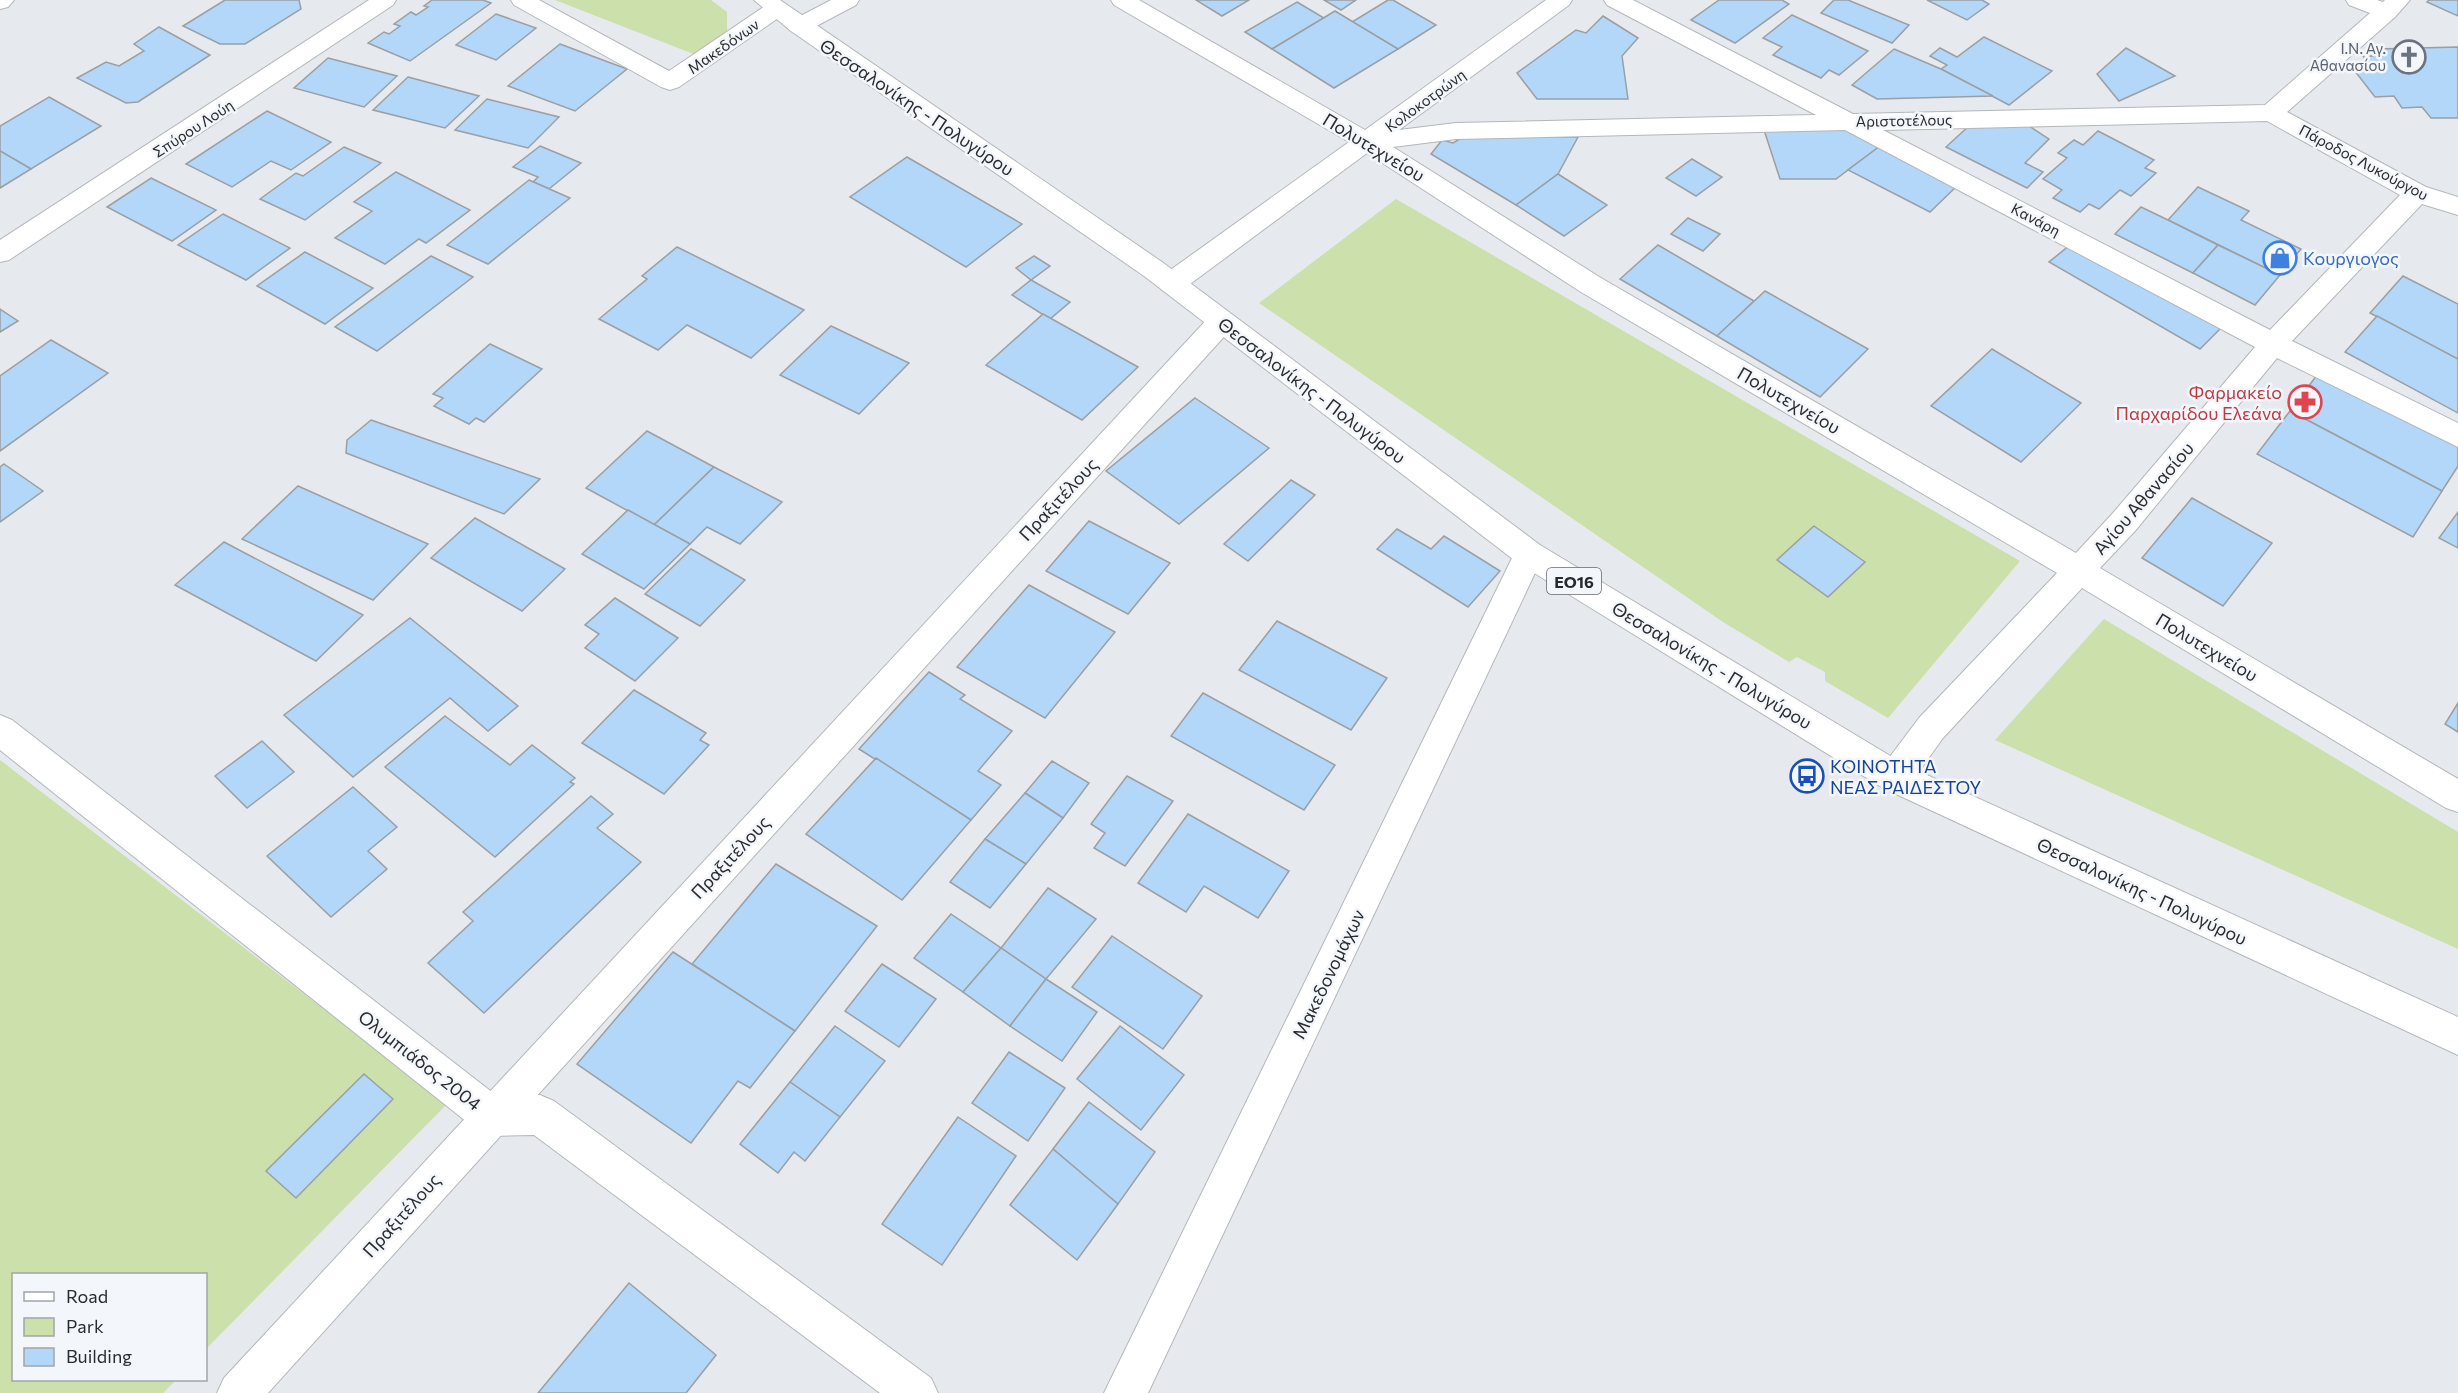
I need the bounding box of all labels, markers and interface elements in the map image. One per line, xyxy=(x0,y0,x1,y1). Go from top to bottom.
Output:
street label: Μακεδόνων xyxy=(684,15,763,77)
street label: Θεσσαλονίκης - Πολυγύρου xyxy=(816,34,1018,180)
place label: Ι.Ν. Αγ. Αθανασίου xyxy=(2310,39,2386,74)
church icon: Ι.Ν. Αγ. Αθανασίου xyxy=(2391,39,2427,75)
street label: Κολοκοτρώνη xyxy=(1381,65,1469,135)
street label: Σπύρου Λούη xyxy=(149,95,237,161)
street label: Πολυτεχνείου xyxy=(1319,108,1429,186)
street label: Αριστοτέλους xyxy=(1856,110,1952,130)
street label: Πάροδος Λυκούργου xyxy=(2296,120,2432,204)
street label: Κανάρη xyxy=(2008,199,2064,239)
shop icon: Κουργιογος xyxy=(2262,240,2298,276)
place label: Κουργιογος xyxy=(2303,247,2399,269)
street label: Θεσσαλονίκης - Πολυγύρου xyxy=(1214,312,1410,468)
street label: Πολυτεχνείου xyxy=(1734,362,1844,438)
place label: Φαρμακείο Παρχαρίδου Ελεάνα xyxy=(2116,381,2282,424)
pharmacy icon: Φαρμακείο Παρχαρίδου Ελεάνα xyxy=(2287,384,2323,420)
street label: Αγίου Αθανασίου xyxy=(2088,437,2198,559)
street label: Πραξιτέλους xyxy=(1014,453,1102,545)
road number: ΕΟ16 xyxy=(1547,568,1601,594)
street label: Θεσσαλονίκης - Πολυγύρου xyxy=(1608,597,1816,733)
street label: Πολυτεχνείου xyxy=(2152,608,2262,686)
place label: ΚΟΙΝΟΤΗΤΑ ΝΕΑΣ ΡΑΙΔΕΣΤΟΥ xyxy=(1830,755,1982,798)
bus stop icon: ΚΟΙΝΟΤΗΤΑ ΝΕΑΣ ΡΑΙΔΕΣΤΟΥ xyxy=(1789,758,1825,794)
street label: Πραξιτέλους xyxy=(686,811,774,903)
street label: Θεσσαλονίκης - Πολυγύρου xyxy=(2034,833,2250,949)
street label: Μακεδονομάχων xyxy=(1287,906,1369,1042)
street label: Ολυμπιάδος 2004 xyxy=(354,1005,486,1115)
street label: Πραξιτέλους xyxy=(358,1168,444,1262)
legend xyxy=(12,1273,207,1381)
text: Road xyxy=(66,1285,108,1307)
text: Park xyxy=(66,1315,104,1337)
text: Building xyxy=(66,1345,132,1367)

